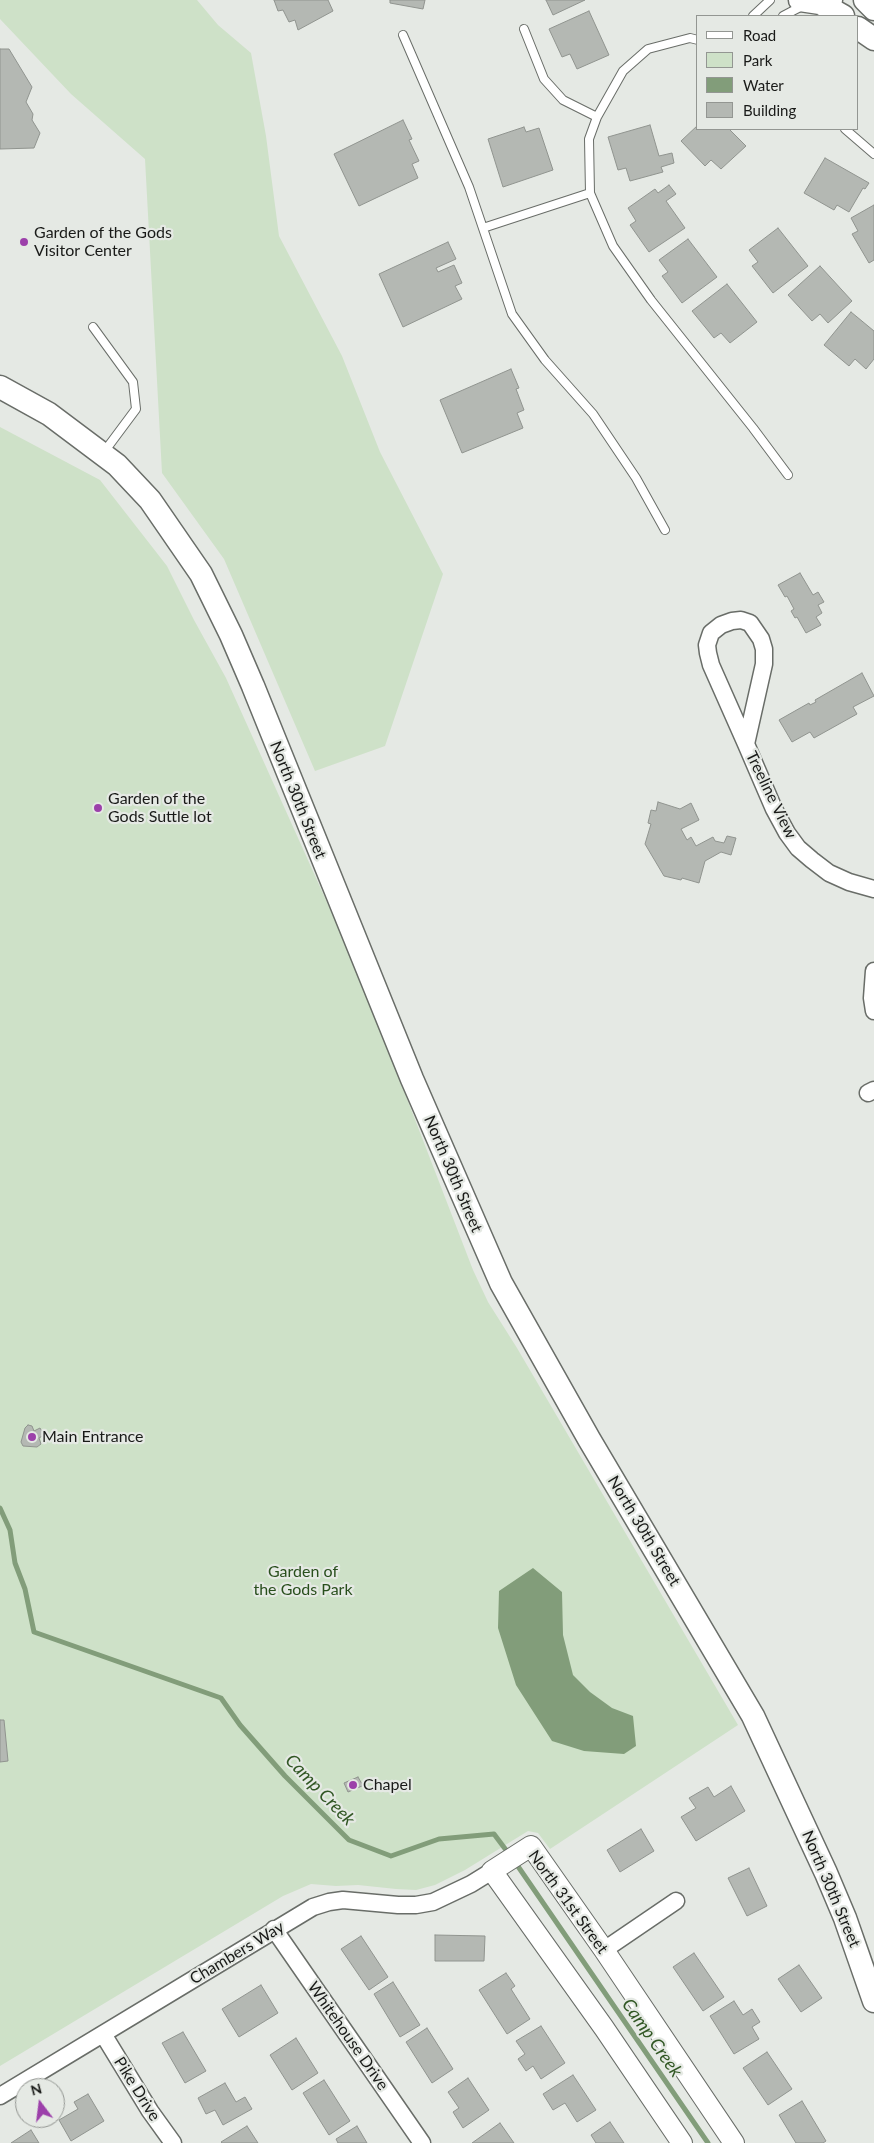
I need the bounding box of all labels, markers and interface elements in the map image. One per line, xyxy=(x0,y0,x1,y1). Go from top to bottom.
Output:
legend xyxy=(696,15,859,130)
text: Road xyxy=(743,26,776,44)
text: Park xyxy=(743,51,772,69)
text: Water xyxy=(743,76,784,94)
text: Building xyxy=(743,101,796,119)
place label: Garden of the Gods Visitor Center xyxy=(34,223,172,261)
marker: Garden of the Gods Visitor Center xyxy=(18,236,30,248)
street label: North 30th Street xyxy=(266,738,330,862)
street label: Treeline View xyxy=(742,748,800,842)
place label: Garden of the Gods Suttle lot xyxy=(108,789,212,827)
marker: Garden of the Gods Suttle lot xyxy=(92,802,104,814)
street label: North 30th Street xyxy=(420,1113,486,1235)
place label: Main Entrance xyxy=(42,1427,144,1447)
marker: Main Entrance xyxy=(26,1431,38,1443)
street label: North 30th Street xyxy=(604,1472,684,1590)
park label: Garden of the Gods Park xyxy=(253,1562,353,1600)
water label: Camp Creek xyxy=(281,1750,359,1830)
place label: Chapel xyxy=(363,1775,412,1795)
marker: Chapel xyxy=(347,1779,359,1791)
street label: North 30th Street xyxy=(798,1828,864,1950)
street label: North 31st Street xyxy=(524,1847,612,1957)
street label: Chambers Way xyxy=(186,1917,288,1989)
street label: Whitehouse Drive xyxy=(303,1978,393,2094)
water label: Camp Creek xyxy=(617,1995,687,2081)
street label: Pike Drive xyxy=(110,2053,164,2125)
north arrow xyxy=(15,2078,65,2128)
text: N xyxy=(29,2079,44,2099)

